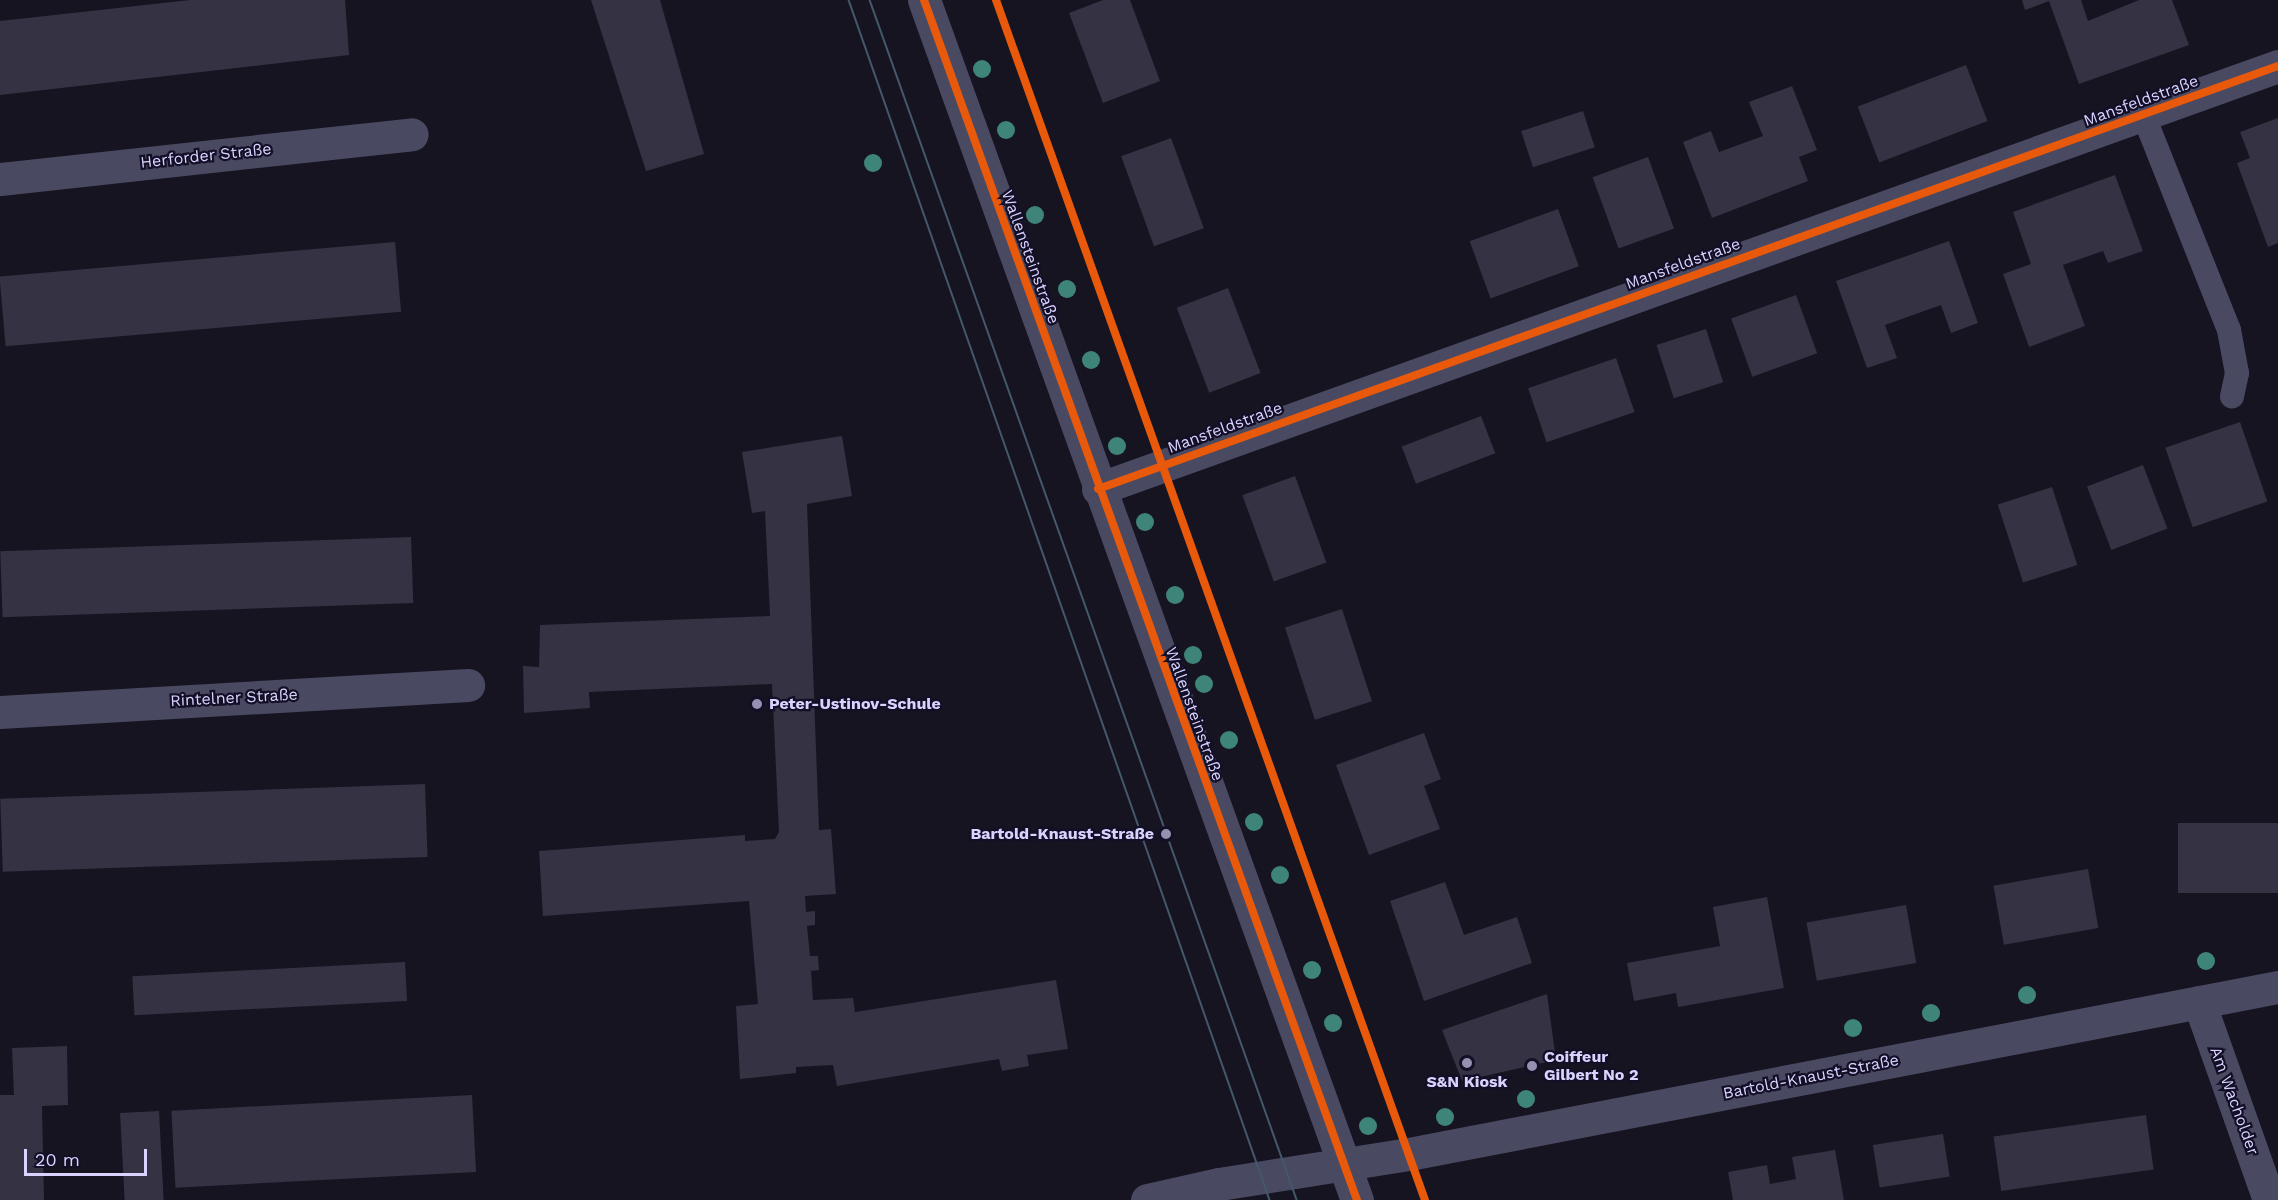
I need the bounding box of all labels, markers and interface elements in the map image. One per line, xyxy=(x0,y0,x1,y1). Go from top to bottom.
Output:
street label: Mansfeldstraße xyxy=(2081,71,2201,131)
street label: Herforder Straße xyxy=(139,140,273,172)
street label: Wallensteinstraße xyxy=(997,188,1063,326)
street label: Mansfeldstraße xyxy=(1623,234,1743,294)
street label: Mansfeldstraße xyxy=(1165,398,1285,458)
street label: Wallensteinstraße xyxy=(1161,645,1227,783)
street label: Rintelner Straße xyxy=(170,685,298,711)
place label: Peter-Ustinov-Schule xyxy=(769,694,941,714)
marker: Peter-Ustinov-Schule xyxy=(750,697,764,711)
place label: Bartold-Knaust-Straße xyxy=(970,824,1154,844)
marker: Bartold-Knaust-Straße xyxy=(1159,827,1173,841)
street label: Am Wacholder xyxy=(2205,1044,2263,1158)
place label: Coiffeur Gilbert No 2 xyxy=(1544,1047,1639,1085)
street label: Bartold-Knaust-Straße xyxy=(1722,1051,1900,1103)
marker: S&N Kiosk xyxy=(1460,1056,1474,1070)
marker: Coiffeur Gilbert No 2 xyxy=(1525,1059,1539,1073)
place label: S&N Kiosk xyxy=(1427,1072,1507,1092)
scale bar xyxy=(27,1137,150,1175)
text: 20 m xyxy=(35,1149,80,1170)

